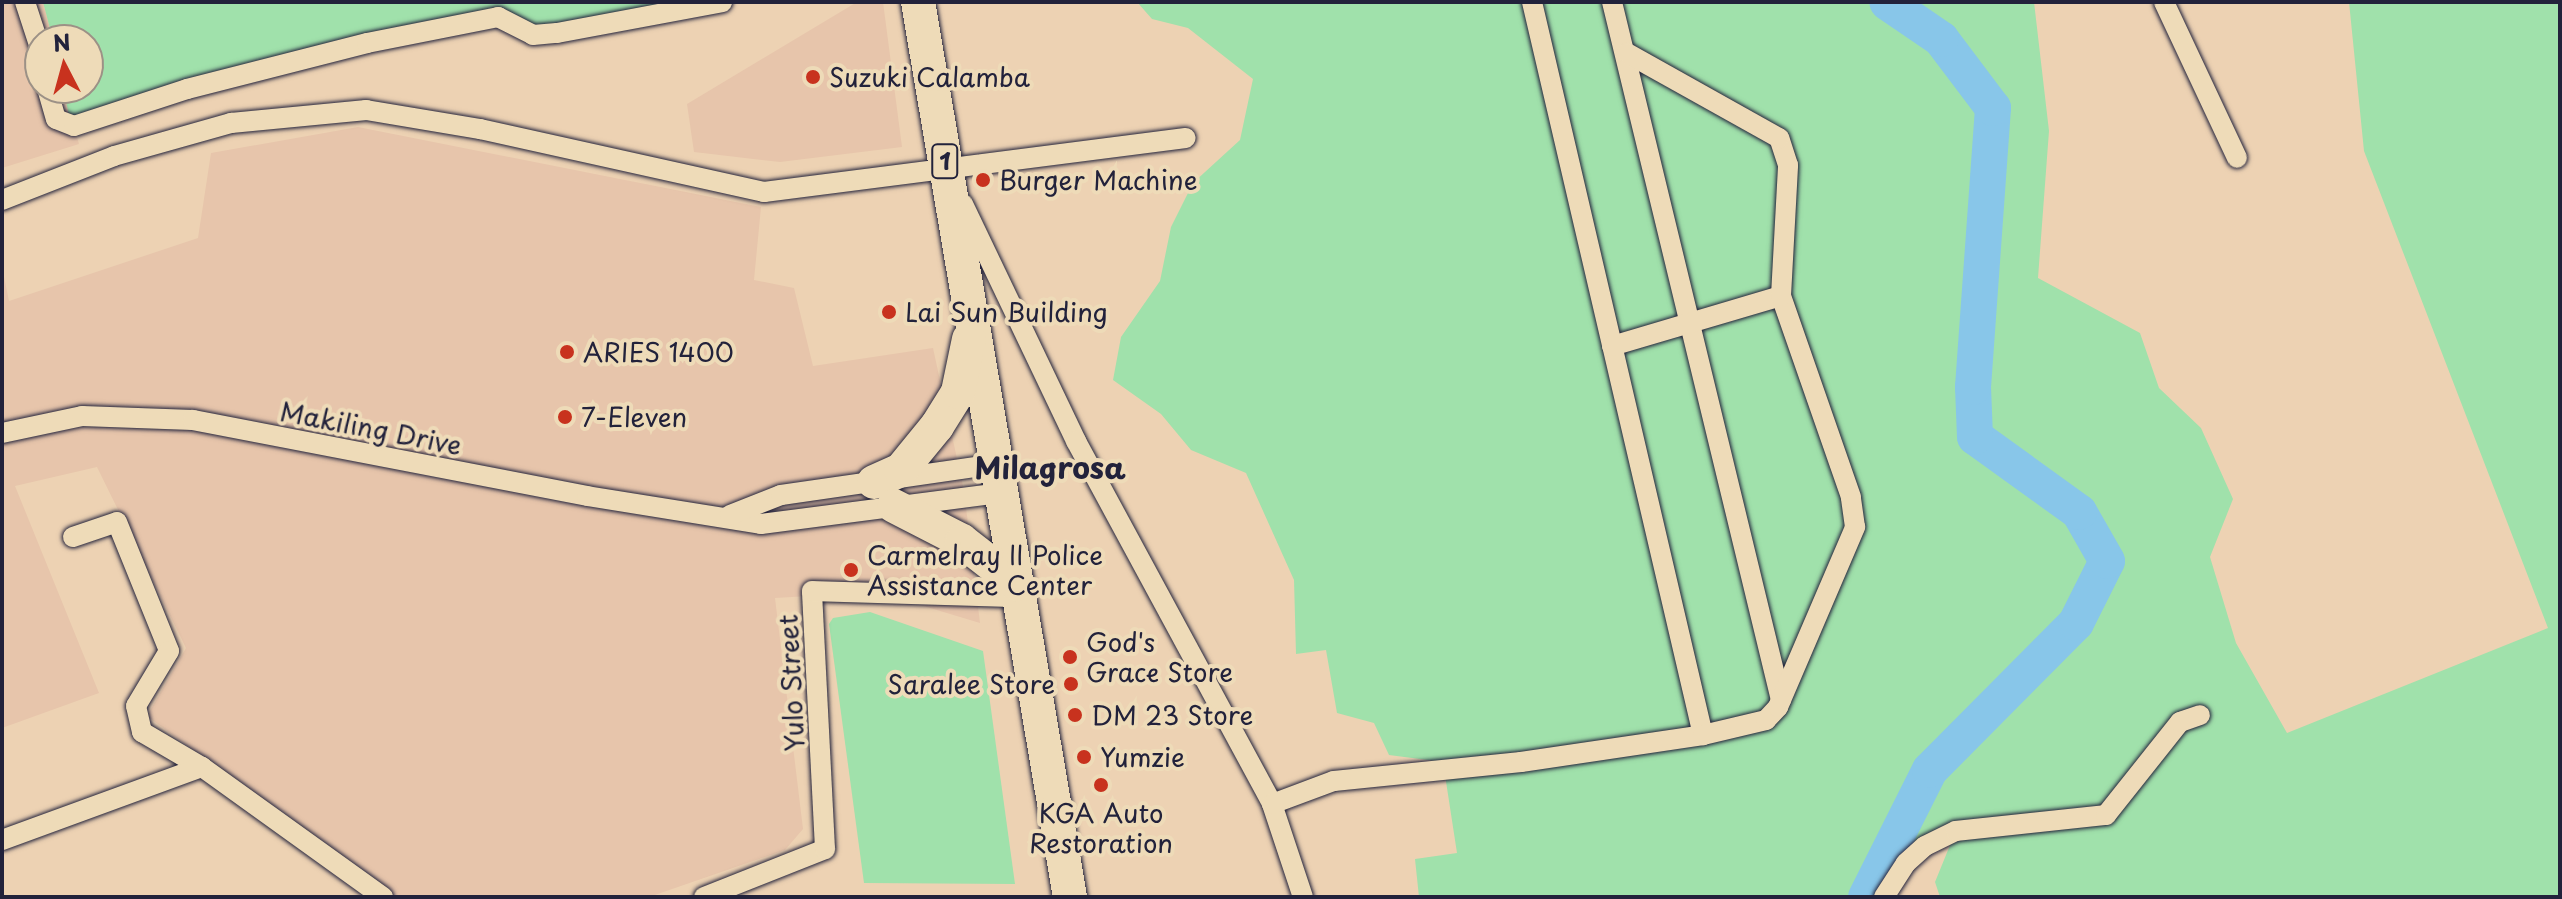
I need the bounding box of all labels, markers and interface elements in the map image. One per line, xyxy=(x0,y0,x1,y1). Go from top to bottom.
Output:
north arrow xyxy=(24,24,104,104)
text: N xyxy=(51,24,72,59)
place label: Suzuki Calamba xyxy=(829,61,1032,93)
marker: Suzuki Calamba xyxy=(804,68,822,86)
road number: 1 xyxy=(931,141,959,181)
place label: Burger Machine xyxy=(999,164,1198,196)
marker: Burger Machine xyxy=(974,171,992,189)
place label: Lai Sun Building xyxy=(905,296,1108,328)
marker: Lai Sun Building xyxy=(880,303,898,321)
place label: ARIES 1400 xyxy=(583,336,736,368)
marker: ARIES 1400 xyxy=(558,343,576,361)
street label: Makiling Drive xyxy=(278,395,464,461)
place label: 7-Eleven xyxy=(581,401,687,433)
marker: 7-Eleven xyxy=(556,408,574,426)
district label: Milagrosa xyxy=(974,449,1126,485)
place label: Carmelray II Police Assistance Center xyxy=(867,539,1105,600)
marker: Carmelray II Police Assistance Center xyxy=(842,561,860,579)
street label: Yulo Street xyxy=(772,614,810,752)
place label: God's Grace Store xyxy=(1086,626,1236,688)
marker: God's Grace Store xyxy=(1061,648,1079,666)
place label: Saralee Store xyxy=(886,668,1055,700)
marker: Saralee Store xyxy=(1062,675,1080,693)
place label: DM 23 Store xyxy=(1091,699,1254,731)
marker: DM 23 Store xyxy=(1066,706,1084,724)
place label: Yumzie xyxy=(1100,741,1185,773)
marker: Yumzie xyxy=(1075,748,1093,766)
marker: KGA Auto Restoration xyxy=(1092,776,1110,794)
place label: KGA Auto Restoration xyxy=(1029,797,1173,858)

